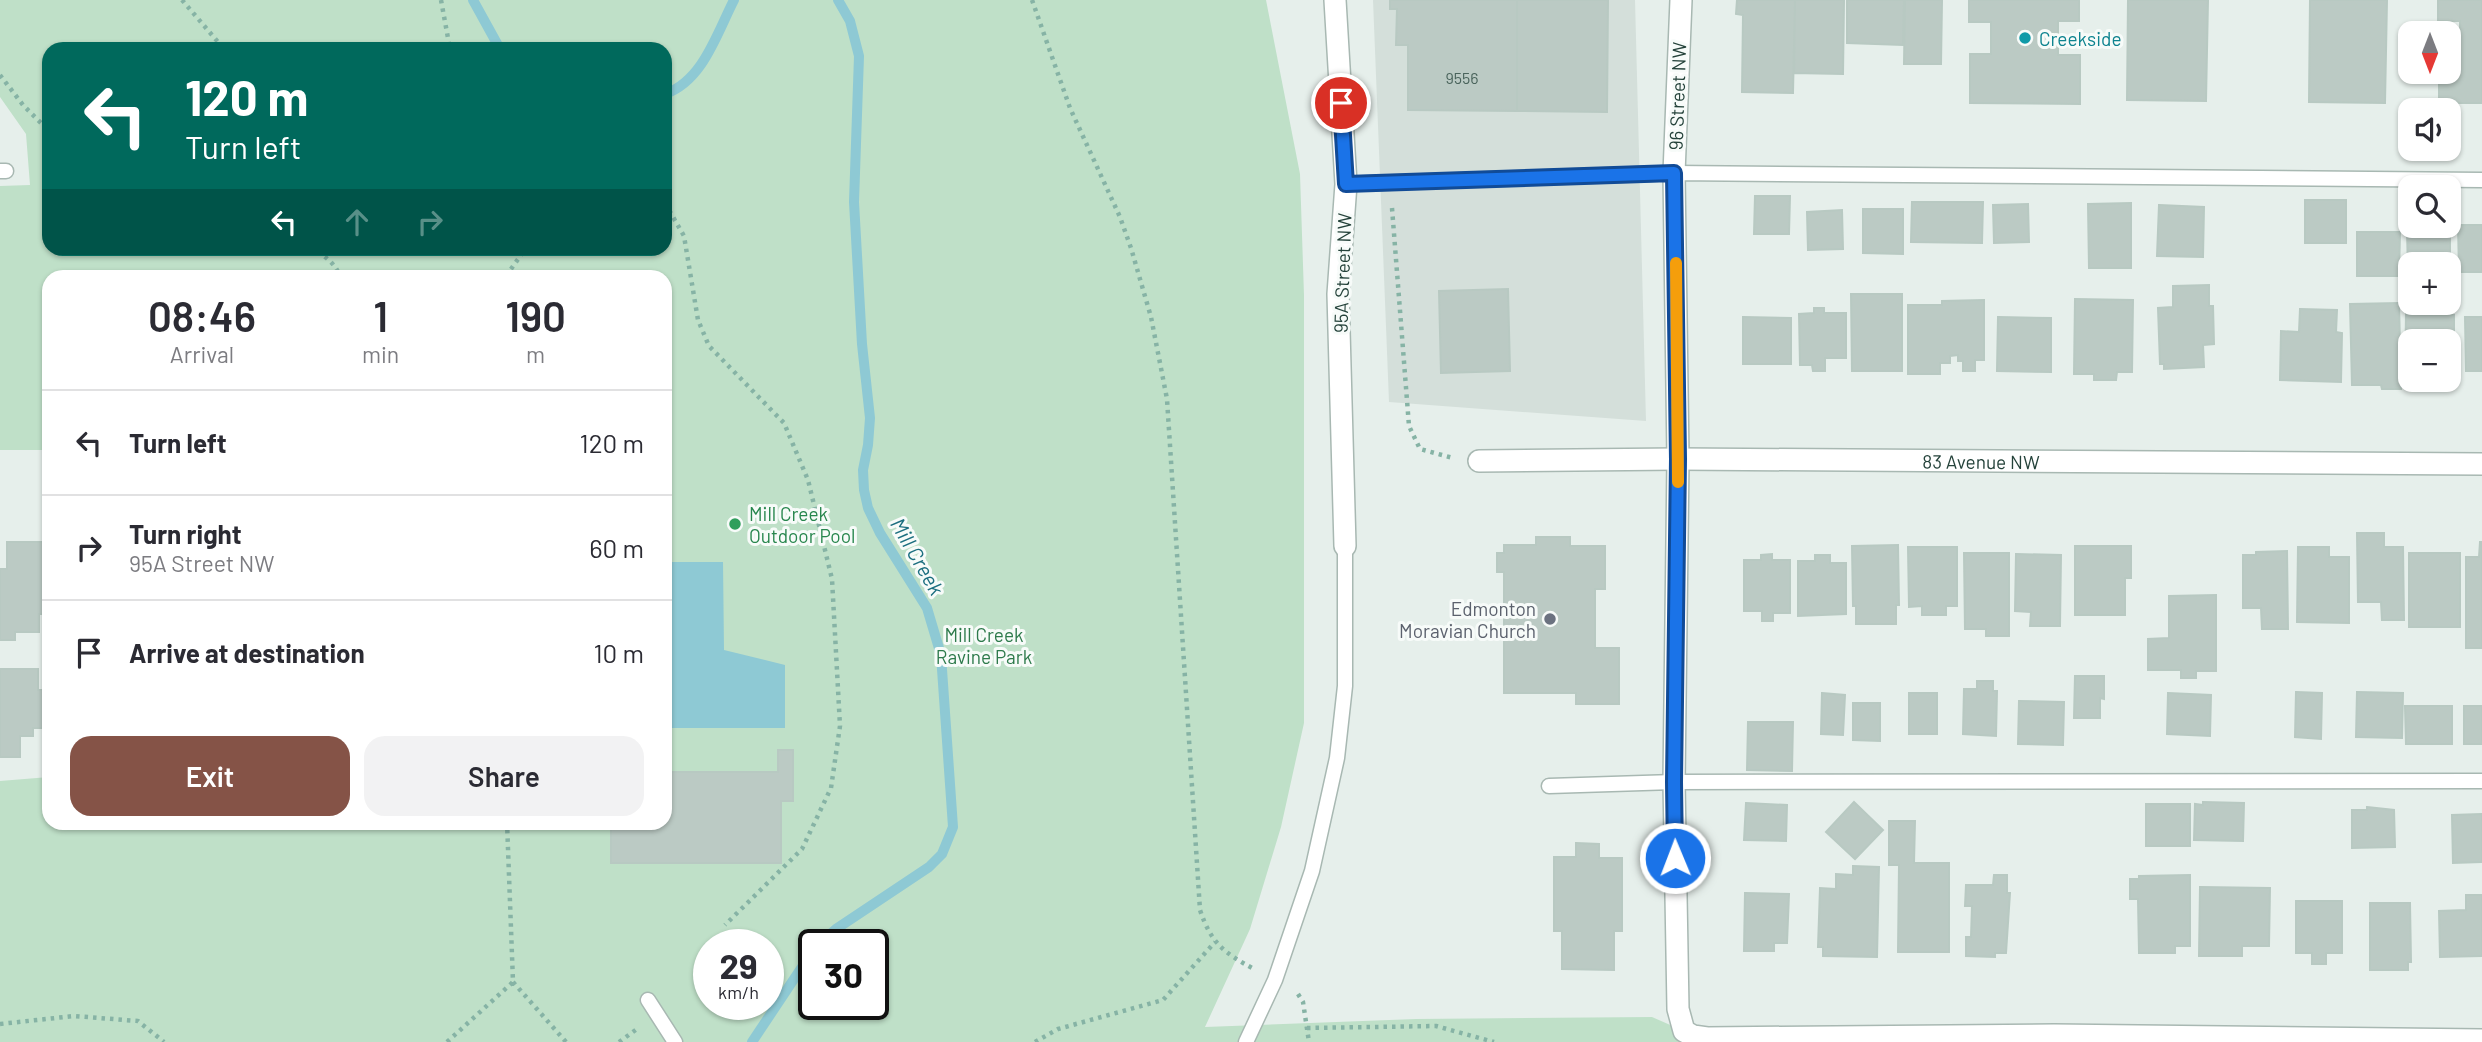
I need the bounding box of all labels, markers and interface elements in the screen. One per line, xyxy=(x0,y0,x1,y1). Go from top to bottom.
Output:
north arrow xyxy=(2398,21,2460,84)
map controls xyxy=(2398,21,2461,392)
place label: Creekside xyxy=(2039,27,2122,50)
marker: Creekside xyxy=(2017,30,2033,46)
street label: 96 Street NW xyxy=(1664,41,1690,151)
text: 120 m xyxy=(185,67,308,126)
house number: 9556 xyxy=(1445,68,1479,87)
icon: left xyxy=(70,70,161,161)
pin xyxy=(1311,73,1371,133)
icon: arrive xyxy=(1322,84,1360,122)
button: sound xyxy=(2398,98,2461,161)
text: Turn left xyxy=(185,127,302,165)
button: search xyxy=(2398,175,2461,238)
icon: left xyxy=(265,203,303,241)
icon: ahead xyxy=(338,203,376,241)
icon: right xyxy=(411,203,449,241)
street label: 95A Street NW xyxy=(1328,212,1356,333)
button: + xyxy=(2398,252,2461,315)
text: 08:46 xyxy=(148,290,256,340)
text: 1 xyxy=(373,290,388,340)
text: 190 xyxy=(505,290,566,340)
button: − xyxy=(2398,329,2461,392)
text: Arrival xyxy=(170,340,234,368)
text: min xyxy=(362,340,399,368)
text: m xyxy=(526,340,545,368)
icon: left xyxy=(70,424,108,462)
text: Turn left xyxy=(129,427,227,458)
text: 120 m xyxy=(580,427,644,458)
street label: 83 Avenue NW xyxy=(1922,449,2040,473)
place label: Mill Creek Outdoor Pool xyxy=(749,502,855,547)
water label: Mill Creek xyxy=(886,513,950,600)
marker: Mill Creek Outdoor Pool xyxy=(727,516,743,532)
text: Turn right xyxy=(129,518,242,549)
icon: right xyxy=(70,529,108,567)
text: 60 m xyxy=(589,532,644,563)
text: 95A Street NW xyxy=(129,549,275,577)
place label: Edmonton Moravian Church xyxy=(1399,597,1536,642)
marker: Edmonton Moravian Church xyxy=(1542,611,1558,627)
park label: Mill Creek Ravine Park xyxy=(936,623,1032,668)
icon: arrive xyxy=(70,634,108,672)
text: Arrive at destination xyxy=(129,637,365,668)
text: 10 m xyxy=(594,637,644,668)
button: Exit xyxy=(70,736,350,816)
button: Share xyxy=(364,736,644,816)
position arrow xyxy=(1638,821,1712,895)
speed limit sign: 30 xyxy=(798,929,889,1020)
text: 29 xyxy=(719,944,758,986)
text: km/h xyxy=(718,981,759,1003)

